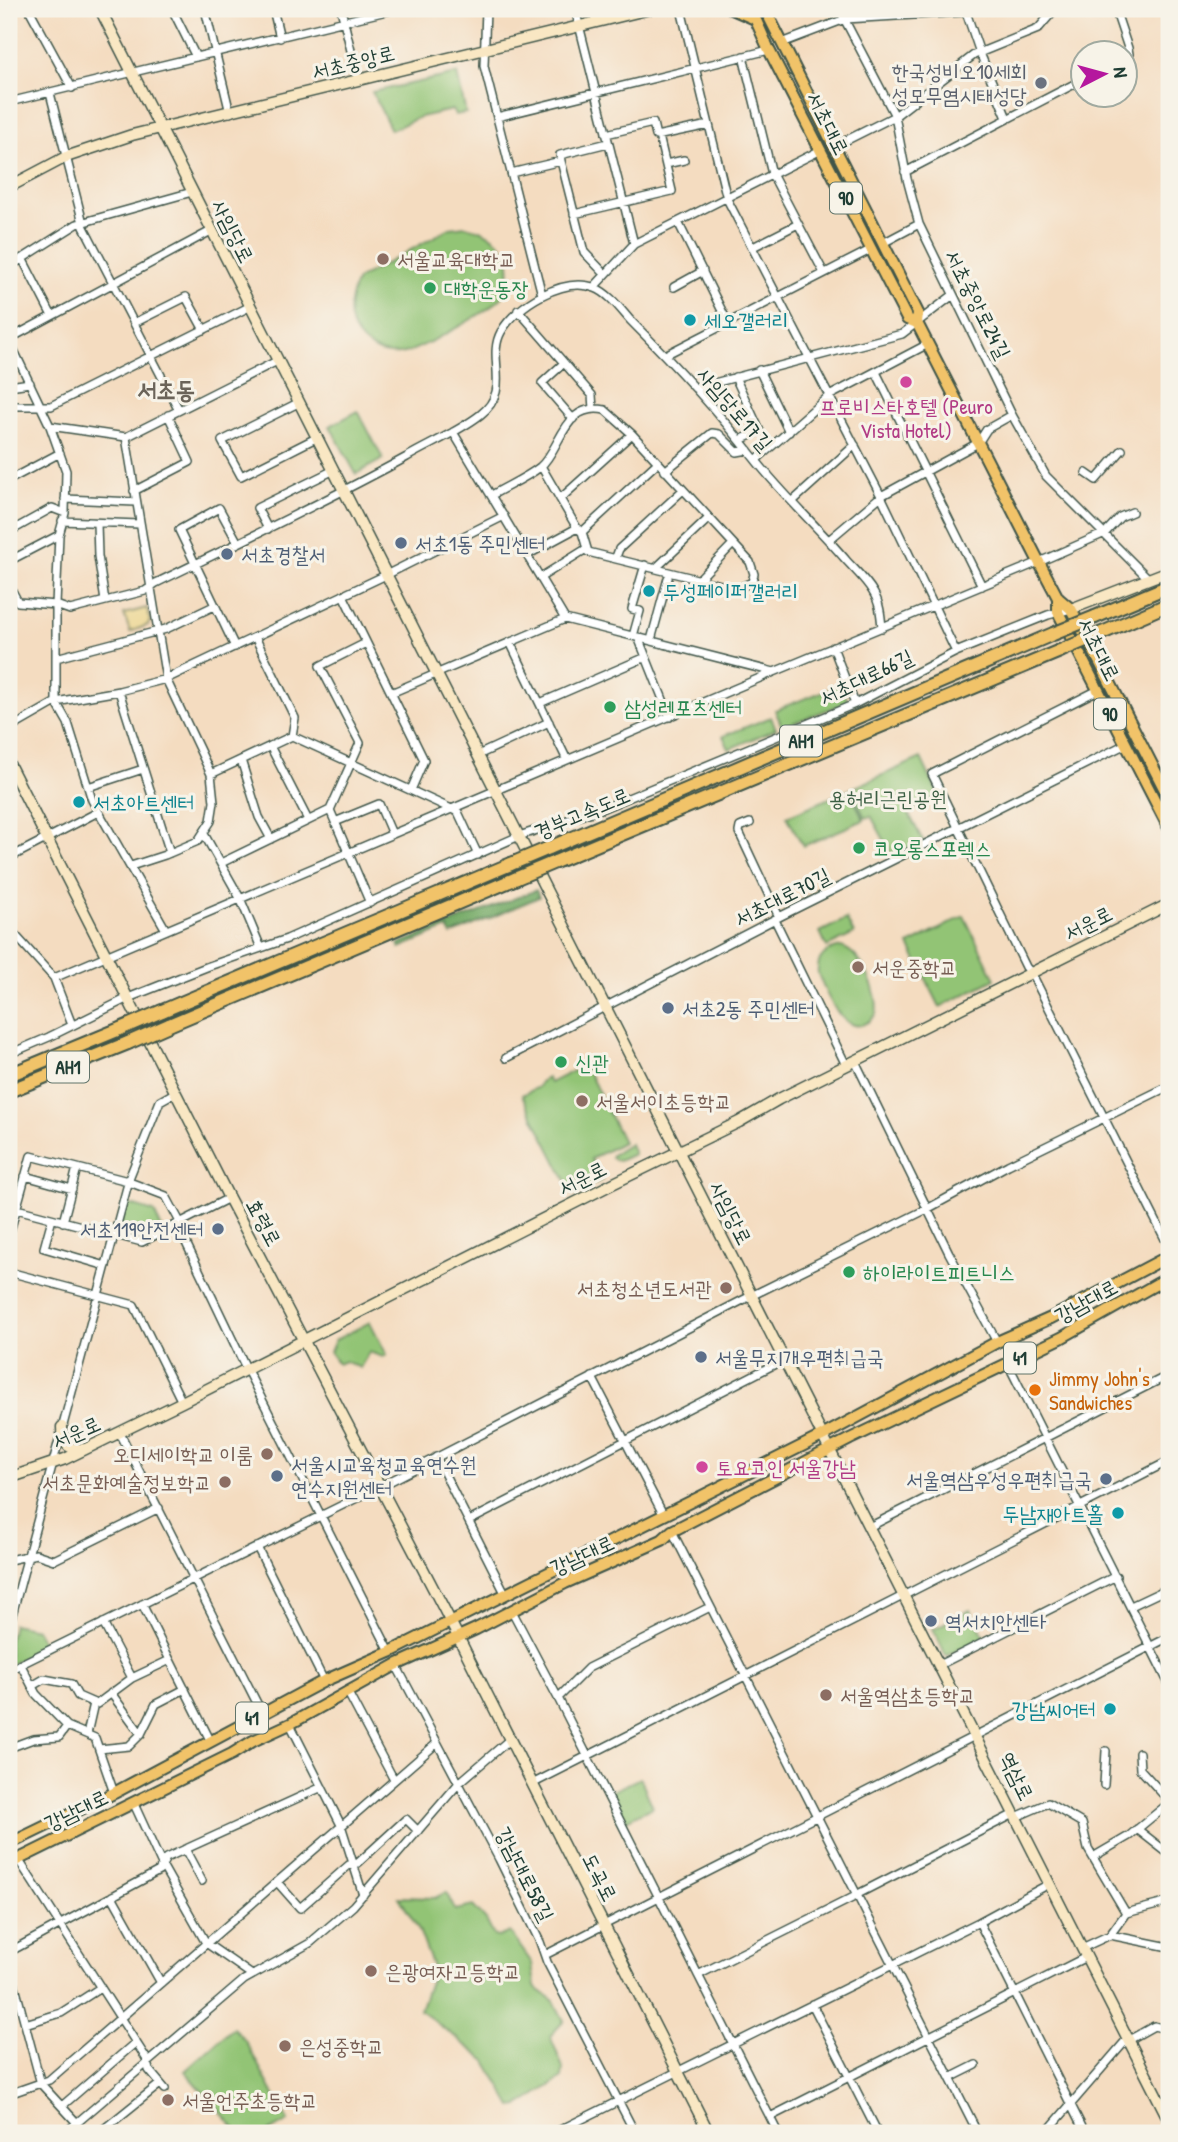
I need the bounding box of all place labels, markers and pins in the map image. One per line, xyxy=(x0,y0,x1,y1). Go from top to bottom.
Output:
place label: 한국성비오10세회 성모무염시태성당 xyxy=(892,57,1027,110)
marker: 한국성비오10세회 성모무염시태성당 xyxy=(1033,75,1049,91)
place label: 서울교육대학교 xyxy=(397,245,515,274)
marker: 서울교육대학교 xyxy=(375,251,391,267)
place label: 대학운동장 xyxy=(444,274,529,303)
marker: 대학운동장 xyxy=(422,280,438,296)
place label: 세오갤러리 xyxy=(704,306,789,335)
marker: 세오갤러리 xyxy=(682,312,698,328)
marker: 프로비스타호텔 (Peuro Vista Hotel) xyxy=(898,374,914,390)
place label: 프로비스타호텔 (Peuro Vista Hotel) xyxy=(819,392,993,445)
place label: 서초1동 주민센터 xyxy=(415,529,546,558)
marker: 서초1동 주민센터 xyxy=(393,535,409,551)
place label: 서초경찰서 xyxy=(241,540,326,569)
marker: 서초경찰서 xyxy=(219,546,235,562)
place label: 두성페이퍼갤러리 xyxy=(663,577,798,606)
marker: 두성페이퍼갤러리 xyxy=(641,583,657,599)
place label: 삼성레포츠센터 xyxy=(624,693,742,722)
marker: 삼성레포츠센터 xyxy=(602,699,618,715)
place label: 서초아트센터 xyxy=(93,788,194,817)
marker: 서초아트센터 xyxy=(71,794,87,810)
place label: 코오롱스포렉스 xyxy=(873,834,991,863)
marker: 코오롱스포렉스 xyxy=(851,840,867,856)
place label: 서운중학교 xyxy=(872,953,957,982)
marker: 서운중학교 xyxy=(850,959,866,975)
place label: 서초2동 주민센터 xyxy=(682,994,815,1023)
marker: 서초2동 주민센터 xyxy=(660,1000,676,1016)
place label: 신관 xyxy=(575,1048,609,1077)
marker: 신관 xyxy=(553,1054,569,1070)
place label: 서울서이초등학교 xyxy=(596,1087,731,1116)
marker: 서울서이초등학교 xyxy=(574,1093,590,1109)
place label: 서초119안전센터 xyxy=(80,1215,204,1244)
marker: 서초119안전센터 xyxy=(210,1221,226,1237)
place label: 하이라이트피트니스 xyxy=(863,1258,1015,1287)
marker: 하이라이트피트니스 xyxy=(841,1264,857,1280)
place label: 서초청소년도서관 xyxy=(577,1274,712,1303)
marker: 서초청소년도서관 xyxy=(718,1280,734,1296)
place label: 서울무지개우편취급국 xyxy=(715,1343,884,1372)
marker: 서울무지개우편취급국 xyxy=(693,1349,709,1365)
place label: Jimmy John's Sandwiches xyxy=(1049,1364,1150,1417)
marker: Jimmy John's Sandwiches xyxy=(1027,1382,1043,1398)
place label: 오디세이학교 이룸 xyxy=(113,1440,253,1469)
marker: 오디세이학교 이룸 xyxy=(259,1446,275,1462)
place label: 서울시교육청교육연수원 연수지원센터 xyxy=(291,1450,477,1503)
place label: 토요코인 서울강남 xyxy=(716,1453,856,1482)
marker: 토요코인 서울강남 xyxy=(694,1459,710,1475)
place label: 서울역삼우성우편취급국 xyxy=(906,1465,1092,1494)
place label: 서초문화예술정보학교 xyxy=(42,1468,211,1497)
marker: 서울시교육청교육연수원 연수지원센터 xyxy=(269,1468,285,1484)
marker: 서울역삼우성우편취급국 xyxy=(1098,1471,1114,1487)
marker: 서초문화예술정보학교 xyxy=(217,1474,233,1490)
place label: 두남재아트홀 xyxy=(1003,1499,1104,1528)
marker: 두남재아트홀 xyxy=(1110,1505,1126,1521)
place label: 역서치안센타 xyxy=(945,1607,1046,1636)
marker: 역서치안센타 xyxy=(923,1613,939,1629)
place label: 서울역삼초등학교 xyxy=(840,1681,975,1710)
marker: 서울역삼초등학교 xyxy=(818,1687,834,1703)
place label: 강남씨어터 xyxy=(1012,1695,1096,1724)
marker: 강남씨어터 xyxy=(1102,1701,1118,1717)
place label: 은광여자고등학교 xyxy=(385,1957,520,1986)
marker: 은광여자고등학교 xyxy=(363,1963,379,1979)
place label: 은성중학교 xyxy=(299,2032,384,2061)
marker: 은성중학교 xyxy=(277,2038,293,2054)
place label: 서울언주초등학교 xyxy=(182,2086,317,2115)
marker: 서울언주초등학교 xyxy=(160,2092,176,2108)

